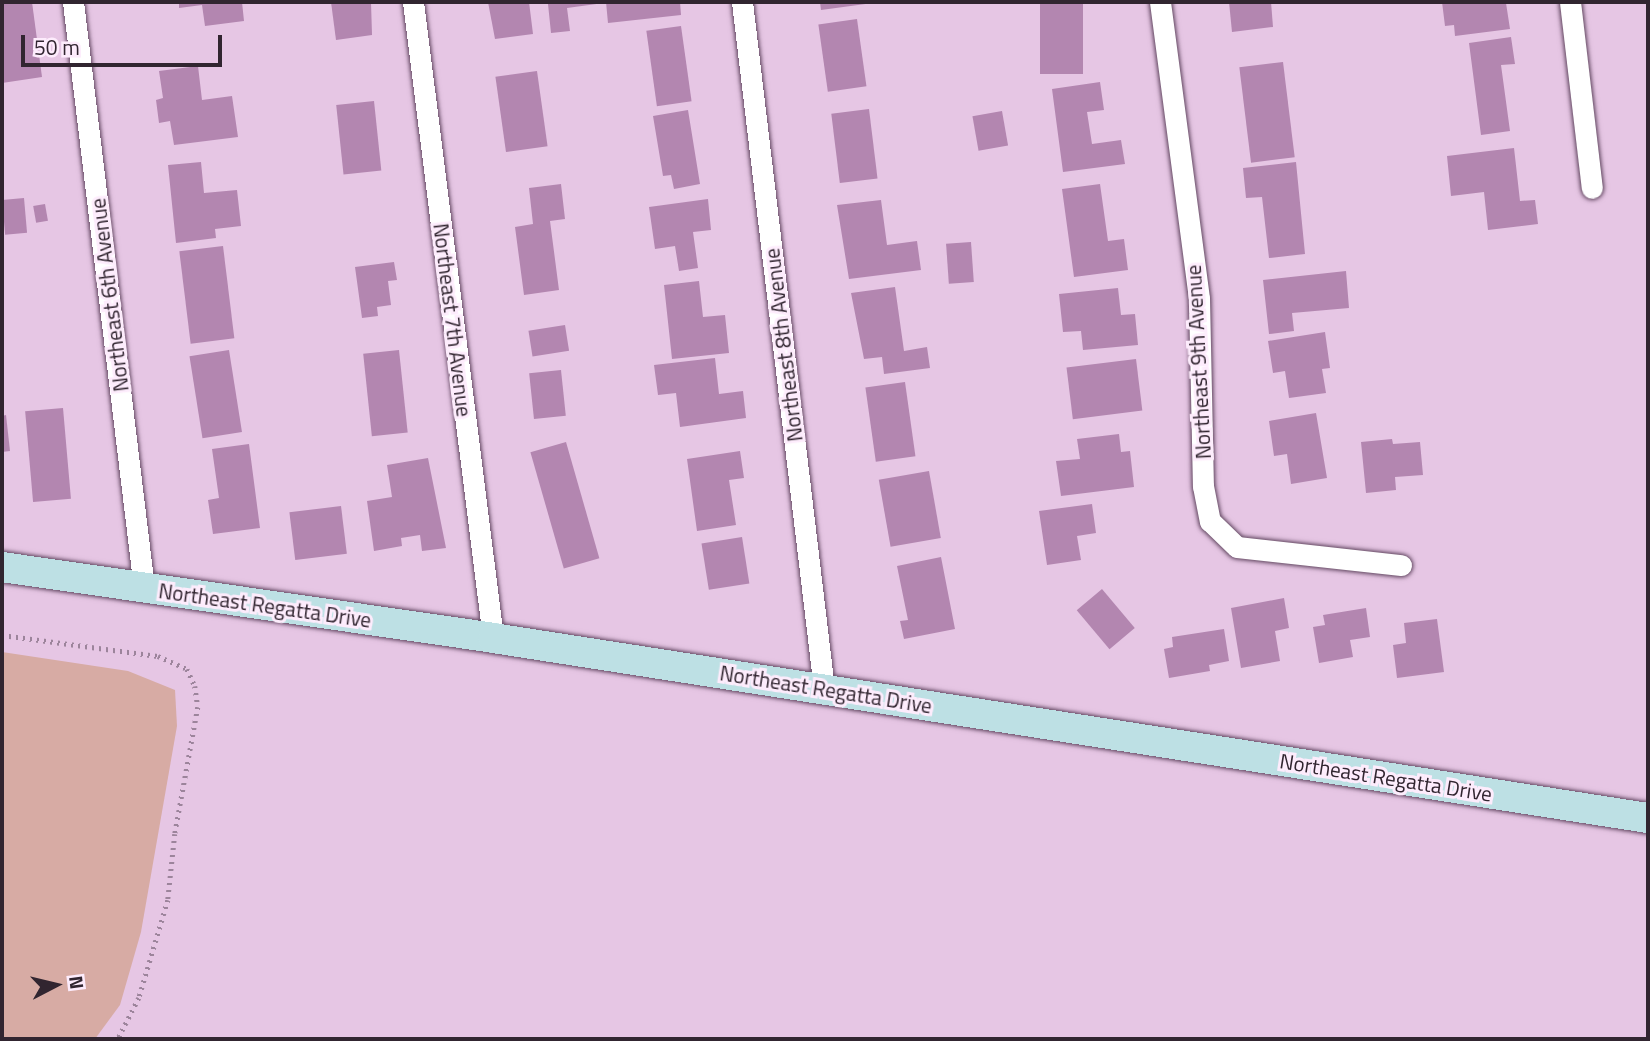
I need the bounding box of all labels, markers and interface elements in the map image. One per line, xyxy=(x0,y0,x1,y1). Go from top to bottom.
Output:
scale bar xyxy=(24,21,226,65)
text: 50 m xyxy=(34,31,80,63)
street label: Northeast 6th Avenue xyxy=(85,197,133,393)
street label: Northeast 7th Avenue xyxy=(429,222,477,418)
street label: Northeast 8th Avenue xyxy=(759,247,807,443)
street label: Northeast 9th Avenue xyxy=(1180,264,1216,460)
street label: Northeast Regatta Drive xyxy=(157,578,373,632)
street label: Northeast Regatta Drive xyxy=(718,660,934,718)
street label: Northeast Regatta Drive xyxy=(1278,748,1494,806)
north arrow xyxy=(21,950,91,1020)
text: N xyxy=(62,974,93,991)

